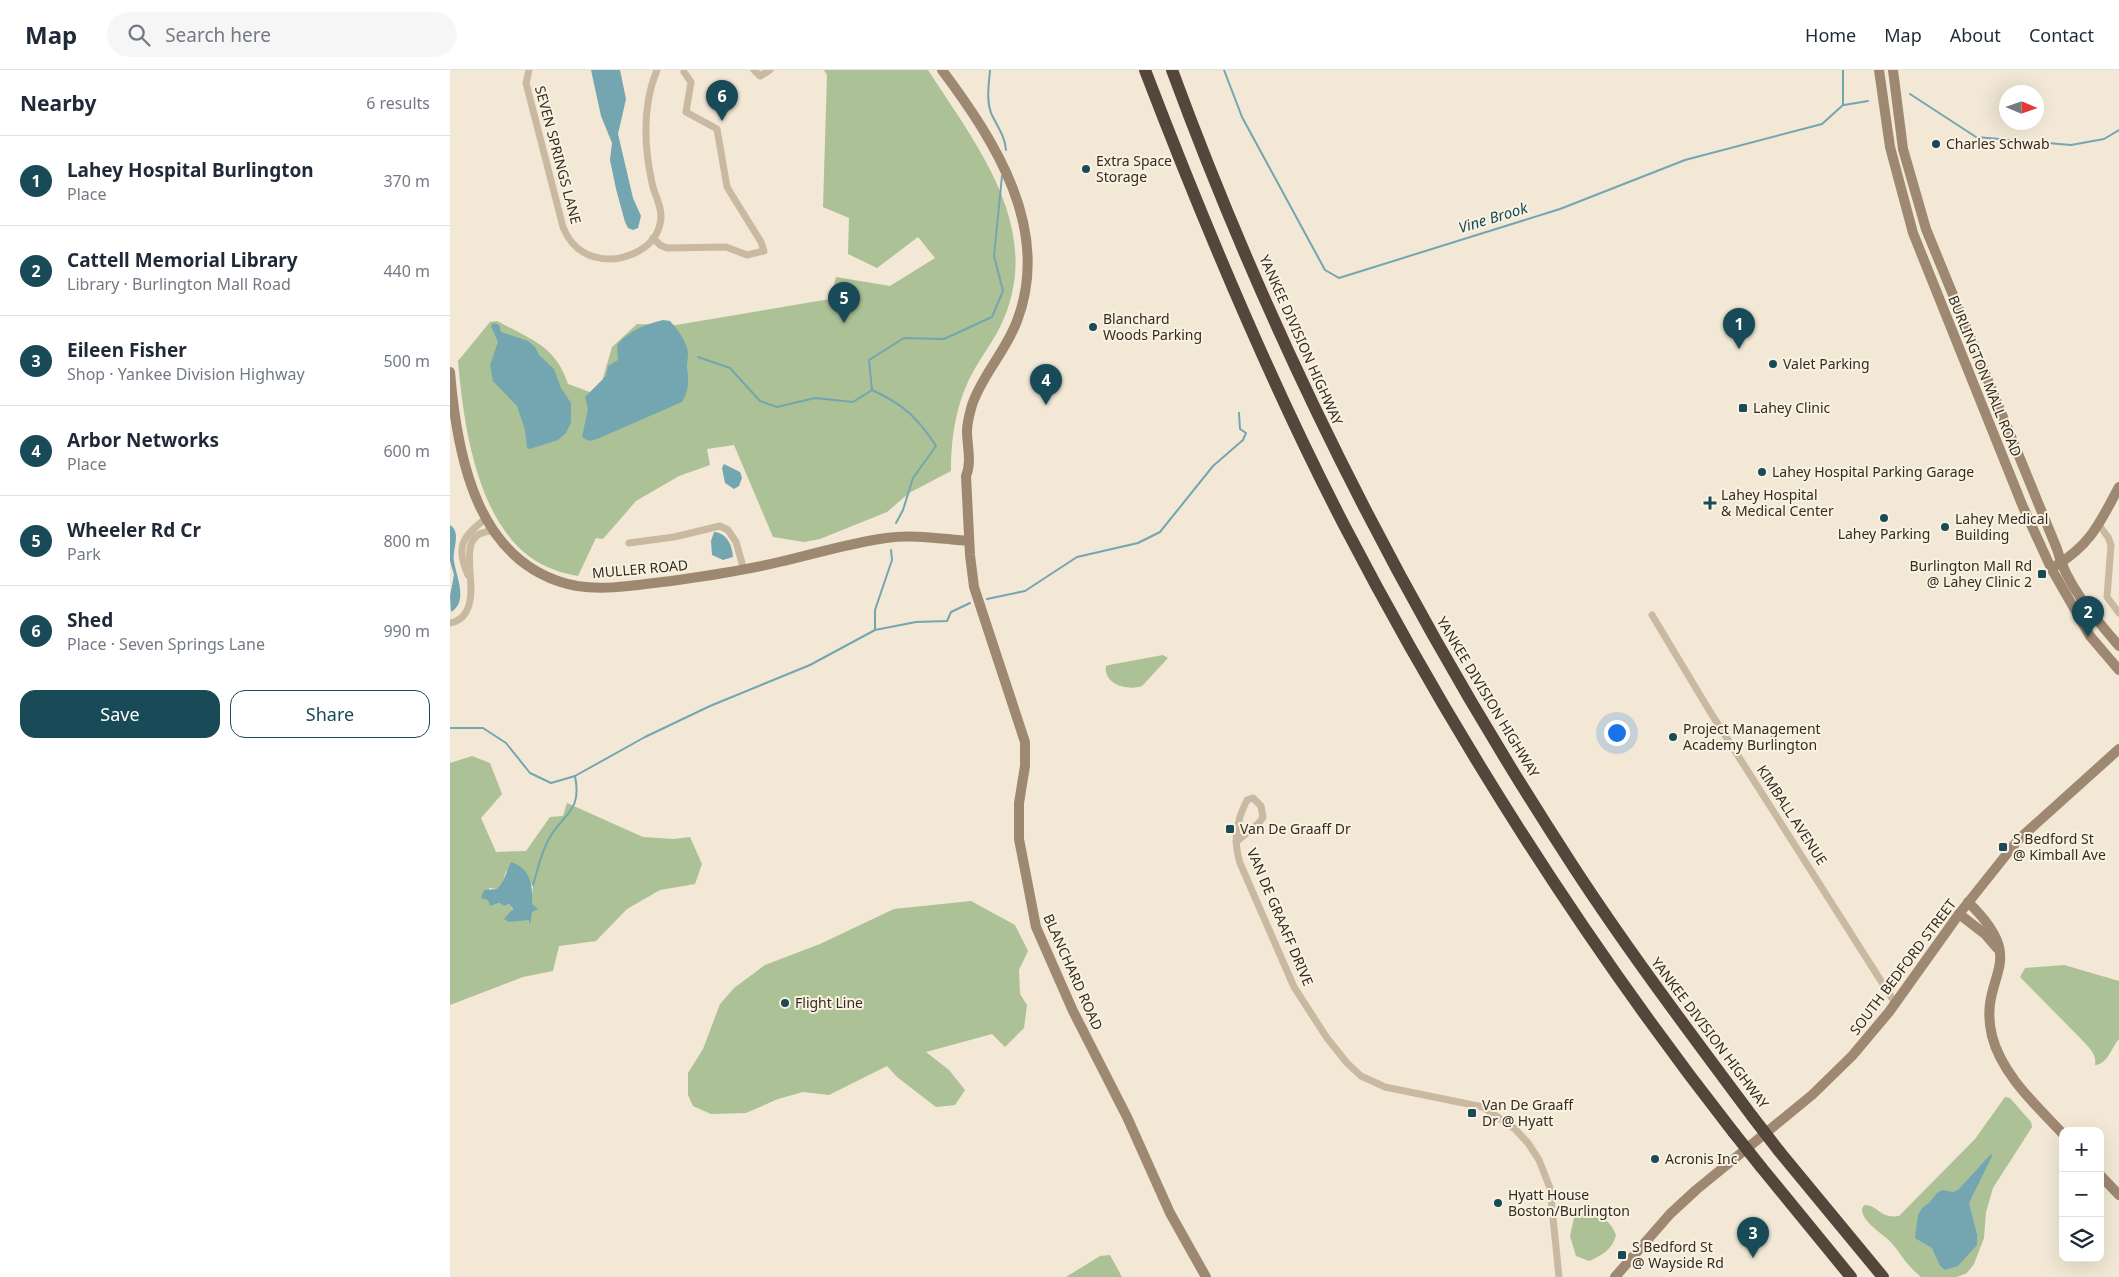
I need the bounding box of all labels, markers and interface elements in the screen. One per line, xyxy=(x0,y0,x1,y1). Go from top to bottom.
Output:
search box xyxy=(107,12,457,57)
text: Map xyxy=(25,18,77,51)
icon: search xyxy=(125,21,153,49)
text: Search here xyxy=(165,22,271,48)
text: Home xyxy=(1805,23,1856,47)
text: Map xyxy=(1884,23,1922,47)
text: About xyxy=(1950,23,2001,47)
text: Contact xyxy=(2029,23,2094,47)
pin: 6 xyxy=(706,80,738,121)
street label: SEVEN SPRINGS LANE xyxy=(531,84,586,226)
north arrow xyxy=(1999,85,2044,130)
text: Nearby xyxy=(20,89,96,117)
text: 6 results xyxy=(366,92,430,114)
place label: Charles Schwab xyxy=(1946,134,2050,153)
marker: Charles Schwab xyxy=(1930,138,1942,150)
place label: Extra Space Storage xyxy=(1096,151,1172,186)
text: Lahey Hospital Burlington xyxy=(67,157,314,183)
marker: Extra Space Storage xyxy=(1080,163,1092,175)
text: 1 xyxy=(31,170,41,192)
text: 370 m xyxy=(383,170,430,192)
text: Place xyxy=(67,183,107,205)
water label: Vine Brook xyxy=(1456,197,1530,237)
text: Cattell Memorial Library xyxy=(67,247,298,273)
street label: YANKEE DIVISION HIGHWAY xyxy=(1255,252,1348,428)
text: 2 xyxy=(31,260,41,282)
text: 440 m xyxy=(383,260,430,282)
text: Library · Burlington Mall Road xyxy=(67,273,291,295)
pin: 5 xyxy=(828,282,860,323)
street label: BURLINGTON MALL ROAD xyxy=(1944,292,2027,459)
pin: 1 xyxy=(1723,308,1755,349)
place label: Blanchard Woods Parking xyxy=(1103,309,1202,344)
marker: Blanchard Woods Parking xyxy=(1087,321,1099,333)
text: Eileen Fisher xyxy=(67,337,187,363)
text: 3 xyxy=(31,350,41,372)
text: 500 m xyxy=(383,350,430,372)
place label: Valet Parking xyxy=(1783,354,1870,373)
marker: Valet Parking xyxy=(1767,358,1779,370)
text: Shop · Yankee Division Highway xyxy=(67,363,305,385)
pin: 4 xyxy=(1030,364,1062,405)
place label: Lahey Clinic xyxy=(1753,398,1831,417)
marker: Lahey Clinic xyxy=(1737,402,1749,414)
text: Arbor Networks xyxy=(67,427,219,453)
text: 4 xyxy=(31,440,41,462)
text: 600 m xyxy=(383,440,430,462)
text: Place xyxy=(67,453,107,475)
place label: Lahey Hospital Parking Garage xyxy=(1772,462,1974,481)
marker: Lahey Hospital Parking Garage xyxy=(1756,466,1768,478)
place label: Lahey Hospital & Medical Center xyxy=(1721,485,1834,520)
marker: Lahey Hospital & Medical Center xyxy=(1703,496,1717,510)
place label: Lahey Medical Building xyxy=(1955,509,2048,544)
marker: Lahey Parking xyxy=(1878,512,1890,524)
text: Wheeler Rd Cr xyxy=(67,517,201,543)
marker: Lahey Medical Building xyxy=(1939,521,1951,533)
place label: Lahey Parking xyxy=(1838,524,1930,543)
text: 5 xyxy=(31,530,41,552)
text: 800 m xyxy=(383,530,430,552)
text: Park xyxy=(67,543,101,565)
street label: MULLER ROAD xyxy=(591,555,689,582)
place label: Burlington Mall Rd @ Lahey Clinic 2 xyxy=(1909,556,2032,591)
marker: Burlington Mall Rd @ Lahey Clinic 2 xyxy=(2036,568,2048,580)
pin: 2 xyxy=(2072,596,2104,637)
text: Shed xyxy=(67,607,113,633)
street label: YANKEE DIVISION HIGHWAY xyxy=(1433,613,1544,781)
text: 6 xyxy=(31,620,41,642)
text: 990 m xyxy=(383,620,430,642)
text: Place · Seven Springs Lane xyxy=(67,633,265,655)
button: Save xyxy=(20,690,220,738)
button: Share xyxy=(230,690,430,738)
place label: Project Management Academy Burlington xyxy=(1683,719,1821,754)
your location xyxy=(1604,720,1630,746)
marker: Project Management Academy Burlington xyxy=(1667,731,1679,743)
street label: KIMBALL AVENUE xyxy=(1753,761,1832,868)
place label: Van De Graaff Dr xyxy=(1240,819,1351,838)
marker: Van De Graaff Dr xyxy=(1224,823,1236,835)
place label: S Bedford St @ Kimball Ave xyxy=(2013,829,2106,864)
marker: S Bedford St @ Kimball Ave xyxy=(1997,841,2009,853)
street label: VAN DE GRAAFF DRIVE xyxy=(1243,845,1318,988)
street label: SOUTH BEDFORD STREET xyxy=(1845,895,1960,1039)
street label: BLANCHARD ROAD xyxy=(1039,911,1108,1033)
street label: YANKEE DIVISION HIGHWAY xyxy=(1647,953,1774,1112)
place label: Flight Line xyxy=(795,993,863,1012)
marker: Flight Line xyxy=(779,997,791,1009)
place label: Van De Graaff Dr @ Hyatt xyxy=(1482,1095,1574,1130)
marker: Van De Graaff Dr @ Hyatt xyxy=(1466,1107,1478,1119)
map controls xyxy=(2059,1127,2104,1262)
button: + xyxy=(2059,1127,2104,1172)
place label: Acronis Inc xyxy=(1665,1149,1738,1168)
marker: Acronis Inc xyxy=(1649,1153,1661,1165)
button: − xyxy=(2059,1172,2104,1217)
place label: Hyatt House Boston/Burlington xyxy=(1508,1185,1630,1220)
marker: Hyatt House Boston/Burlington xyxy=(1492,1197,1504,1209)
pin: 3 xyxy=(1737,1217,1769,1258)
button: layers xyxy=(2059,1217,2104,1262)
place label: S Bedford St @ Wayside Rd xyxy=(1632,1237,1724,1272)
marker: S Bedford St @ Wayside Rd xyxy=(1616,1249,1628,1261)

